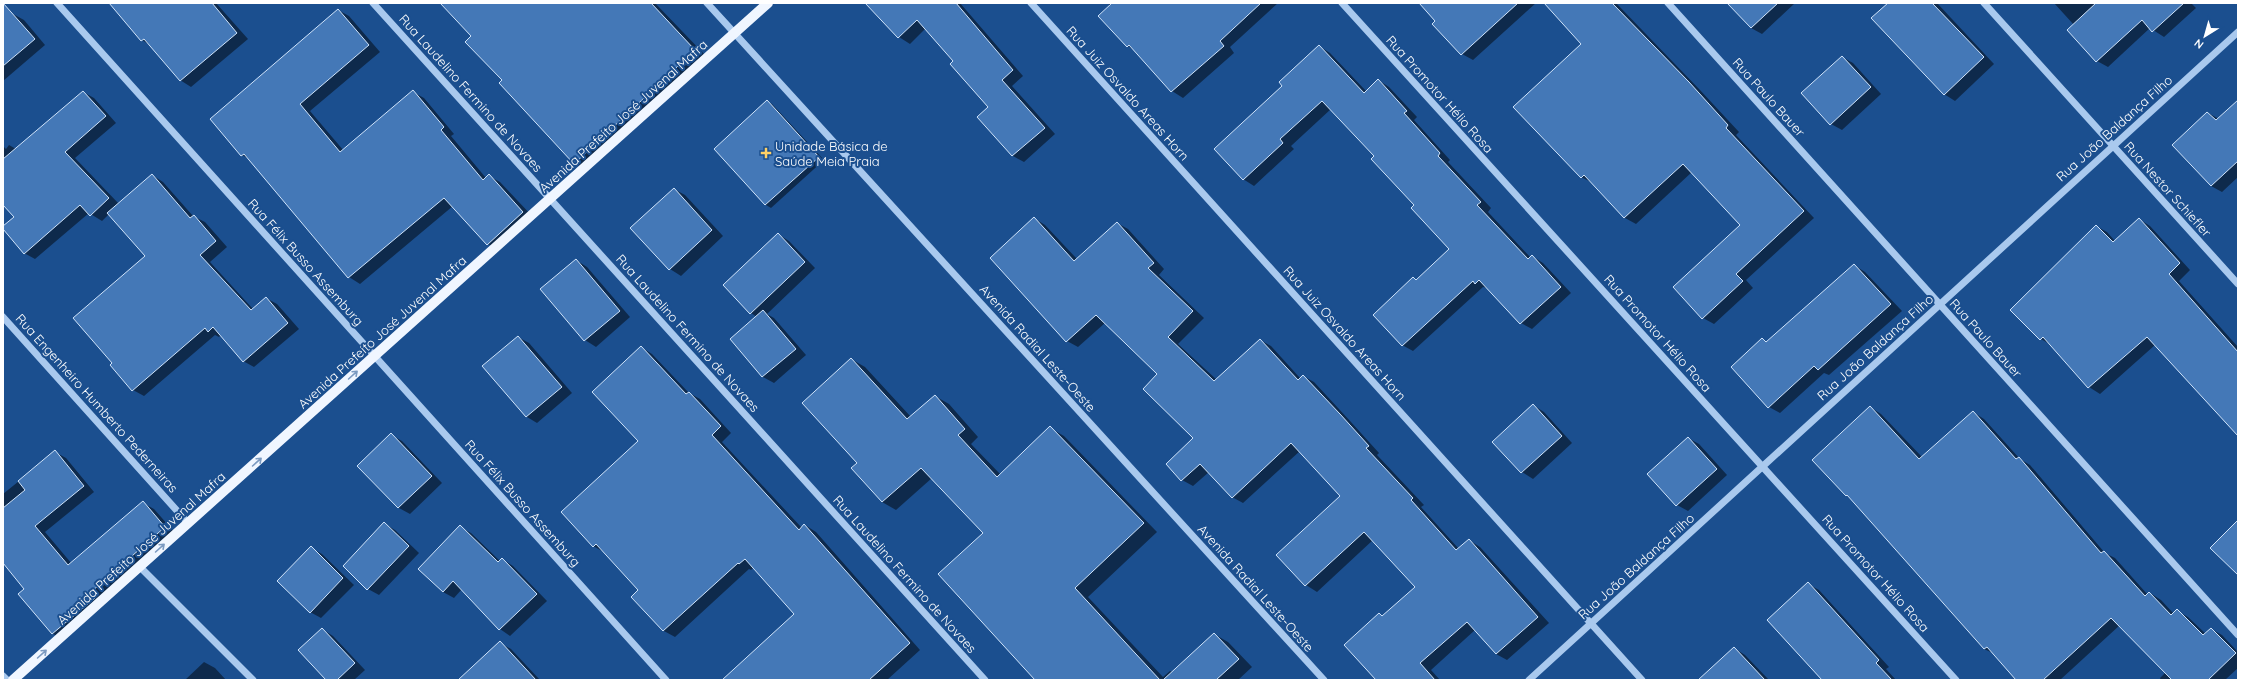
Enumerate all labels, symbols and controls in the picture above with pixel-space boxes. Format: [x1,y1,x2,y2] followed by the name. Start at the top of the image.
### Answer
[396,11,546,175] street label: Rua Laudelino Fermino de Novaes
[2185,16,2225,56] north arrow
[1063,22,1193,164] street label: Rua Juiz Osvaldo Areas Horn
[1383,32,1497,156] street label: Rua Promotor Hélio Rosa
[536,36,710,196] street label: Avenida Prefeito José Juvenal Mafra
[2192,36,2206,52] text: N
[1729,54,1809,140] street label: Rua Paulo Bauer
[2053,71,2176,184] street label: Rua João Baldança Filho
[775,138,888,169] place label: Unidade Básica de Saúde Meia Praia
[2121,138,2215,240] street label: Rua Nestor Schiefler
[760,147,772,159] marker: Unidade Básica de Saúde Meia Praia
[245,195,367,329] street label: Rua Félix Busso Assemburg
[613,251,763,415] street label: Rua Laudelino Fermino de Novaes
[295,252,469,412] street label: Avenida Prefeito José Juvenal Mafra
[1280,262,1410,404] street label: Rua Juiz Osvaldo Areas Horn
[1601,271,1715,395] street label: Rua Promotor Hélio Rosa
[977,281,1099,415] street label: Avenida Radial Leste-Oeste
[1814,290,1937,403] street label: Rua João Baldança Filho
[1946,295,2026,381] street label: Rua Paulo Bauer
[12,310,182,496] street label: Rua Engenheiro Humberto Pederneiras
[348,370,358,380] one-way arrow
[462,436,584,570] street label: Rua Félix Busso Assemburg
[251,457,262,466] one-way arrow
[54,468,228,628] street label: Avenida Prefeito José Juvenal Mafra
[830,492,980,656] street label: Rua Laudelino Fermino de Novaes
[1575,509,1698,622] street label: Rua João Baldança Filho
[1819,511,1933,635] street label: Rua Promotor Hélio Rosa
[1195,521,1317,655] street label: Avenida Radial Leste-Oeste
[154,544,165,553] one-way arrow
[37,649,47,659] one-way arrow

